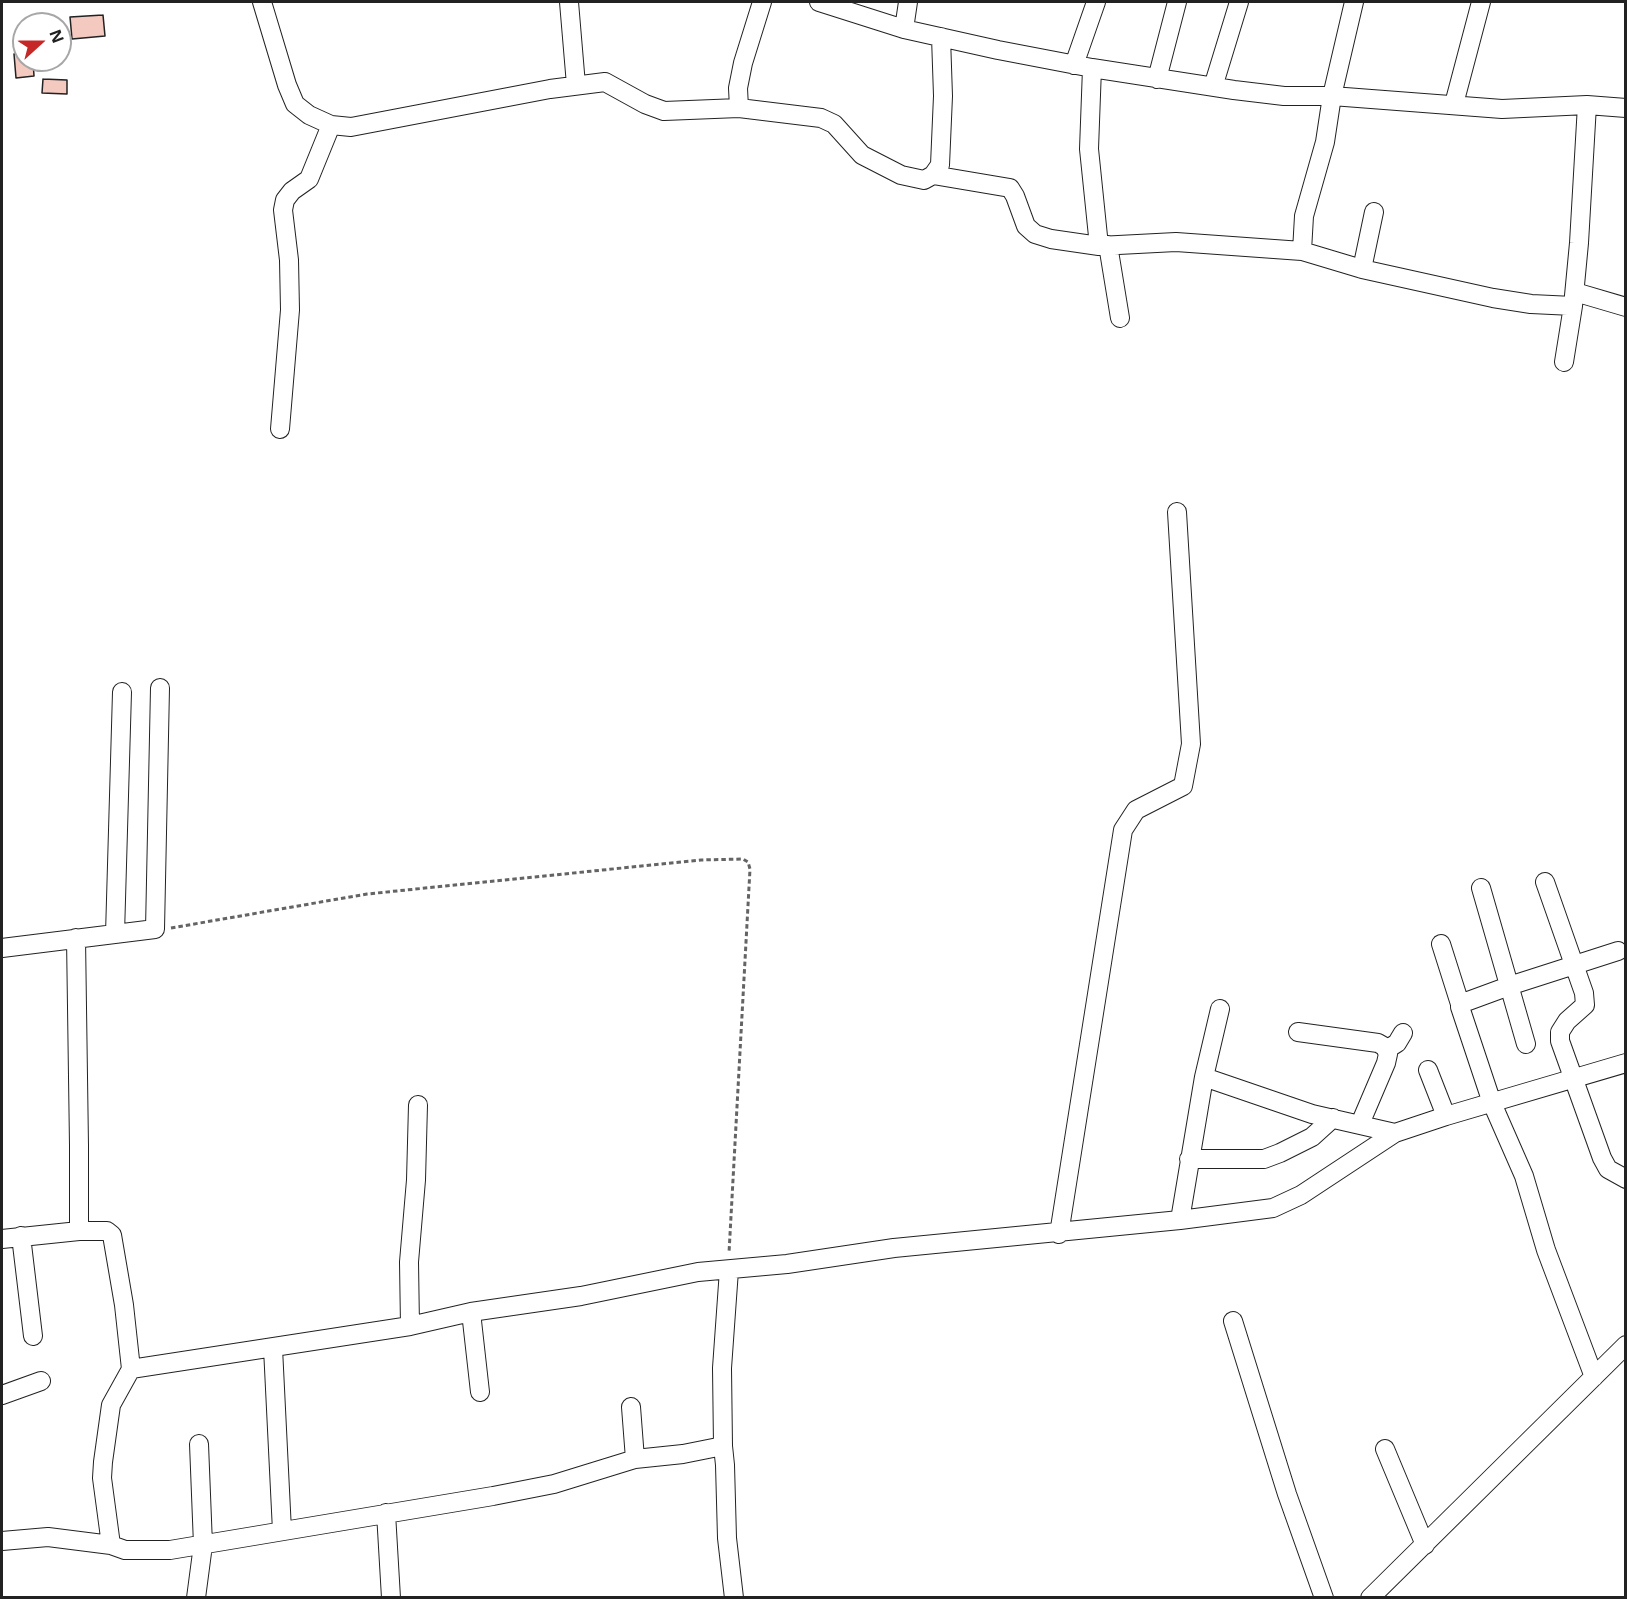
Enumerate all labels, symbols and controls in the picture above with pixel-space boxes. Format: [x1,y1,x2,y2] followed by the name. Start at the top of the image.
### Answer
[12,12,72,72] north arrow
[44,26,70,46] text: N

